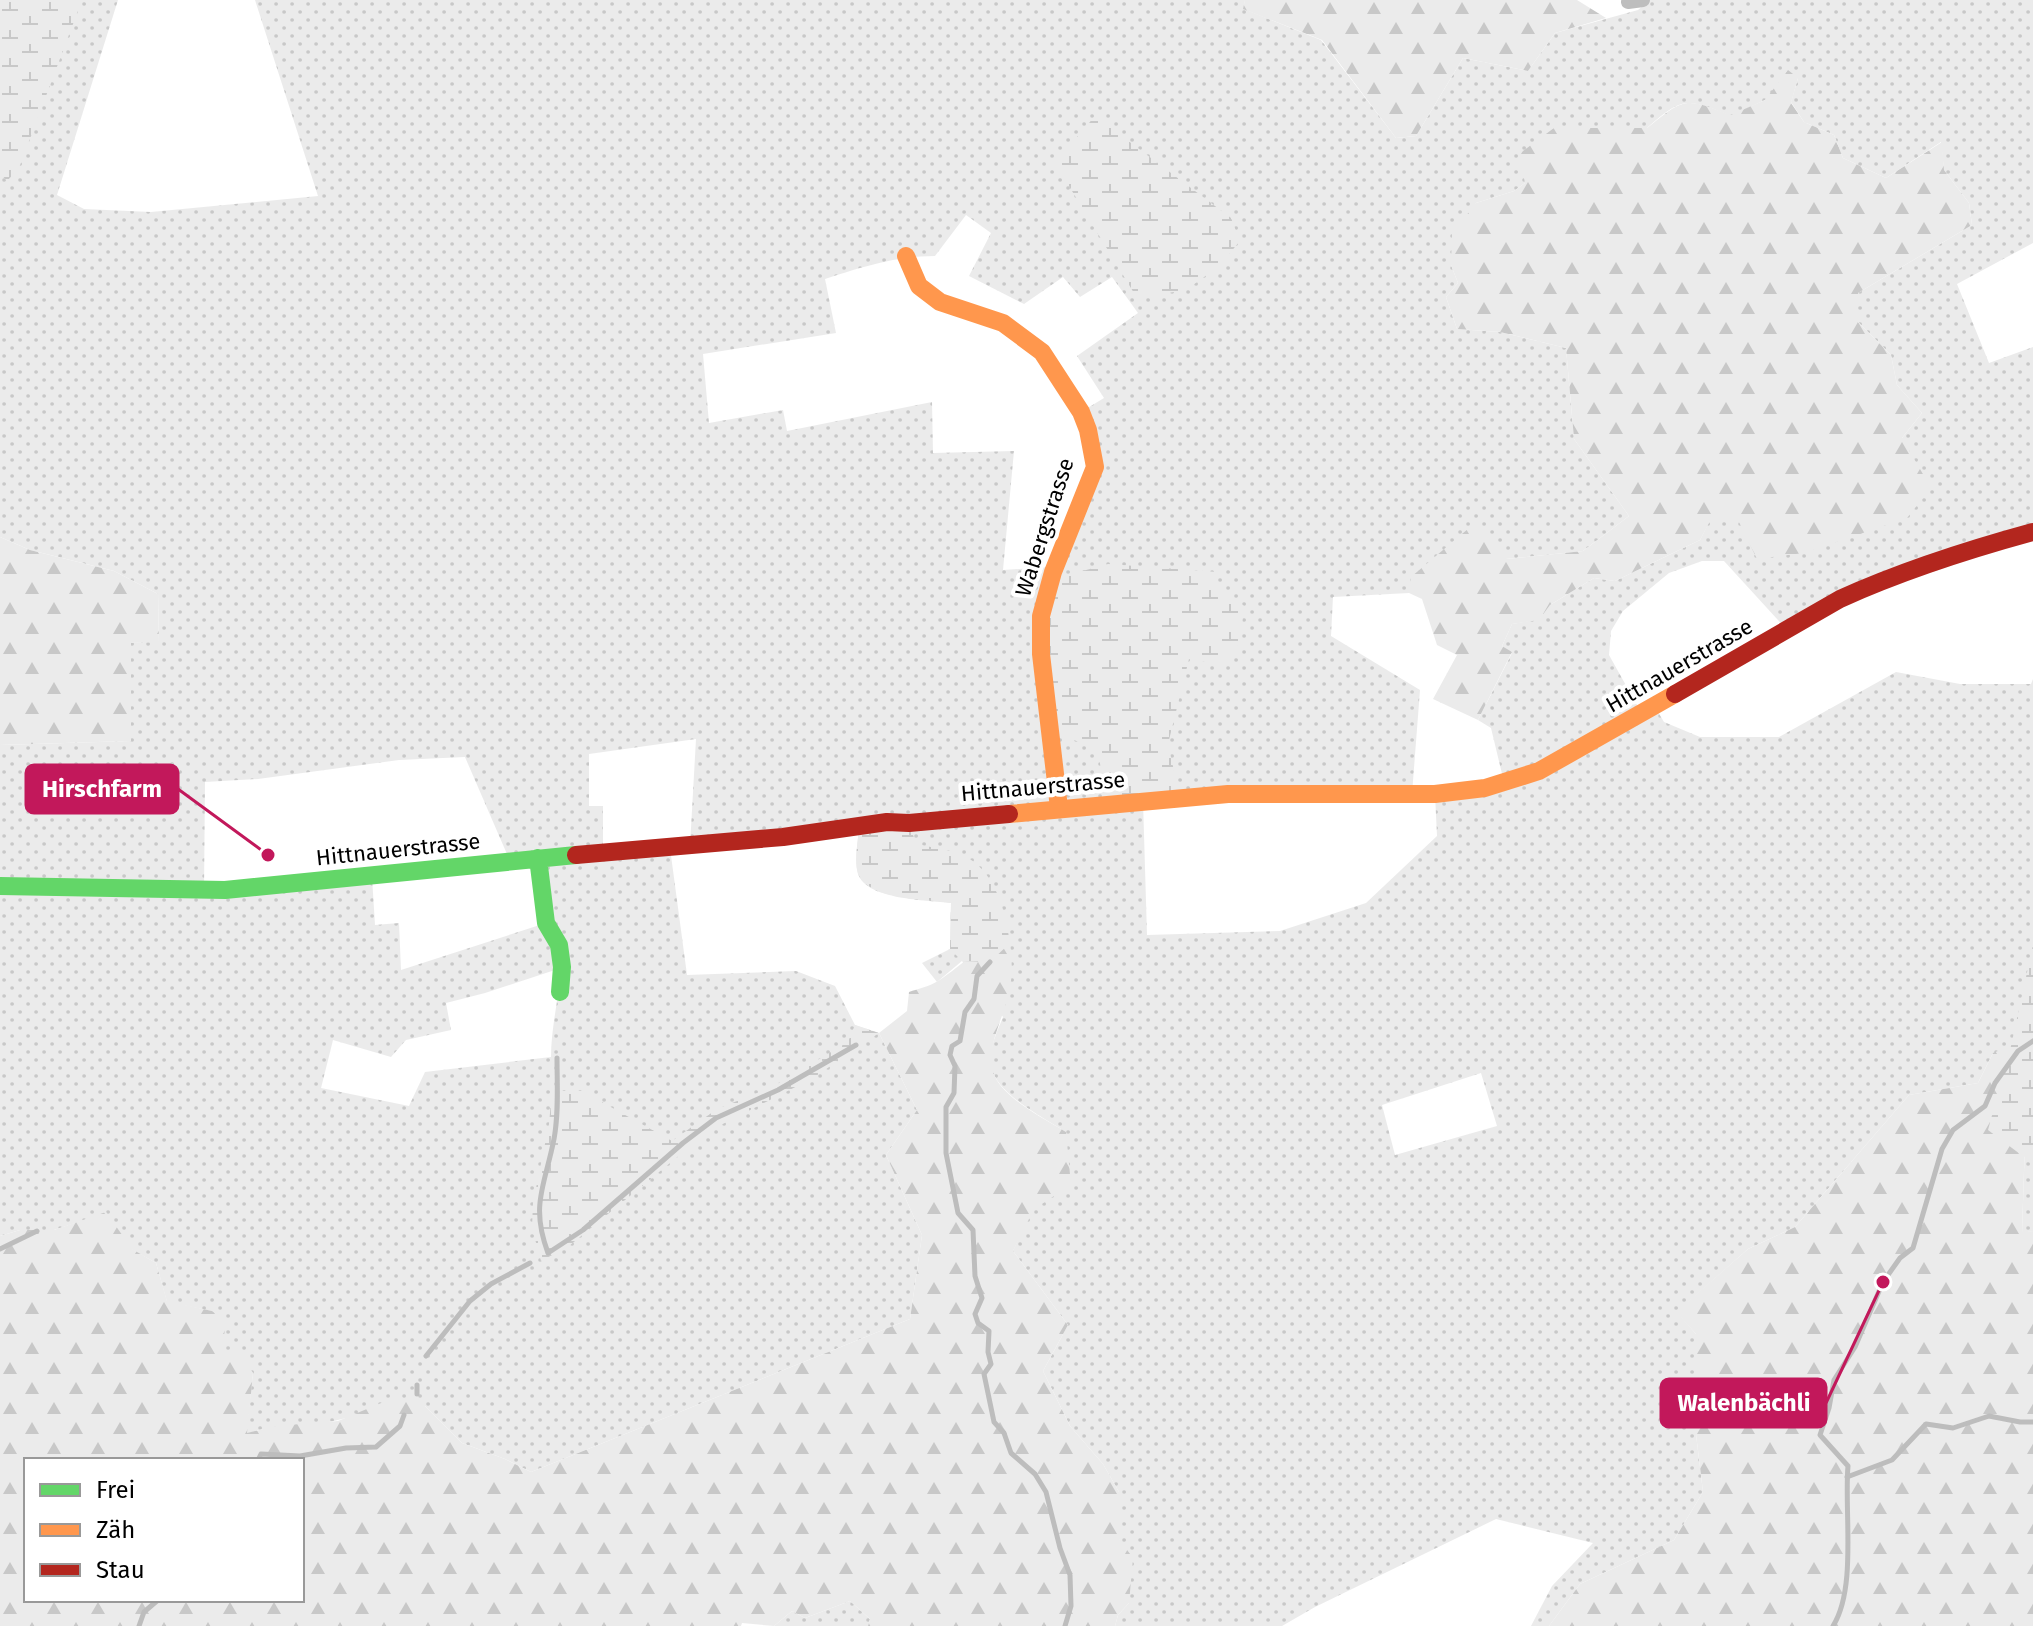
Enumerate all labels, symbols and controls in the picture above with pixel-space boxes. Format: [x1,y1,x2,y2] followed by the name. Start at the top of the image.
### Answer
[1009,455,1080,600] street label: Wabergstrasse
[1601,613,1757,718] street label: Hittnauerstrasse
[26,765,178,813] callout: Hirschfarm
[960,766,1126,807] street label: Hittnauerstrasse
[42,775,162,803] text: Hirschfarm
[315,827,481,872] street label: Hittnauerstrasse
[1661,1379,1826,1427] callout: Walenbächli
[1677,1389,1811,1417] text: Walenbächli
[24,1458,304,1602] legend
[96,1476,135,1504] text: Frei
[96,1516,135,1544] text: Zäh
[96,1556,145,1584] text: Stau

